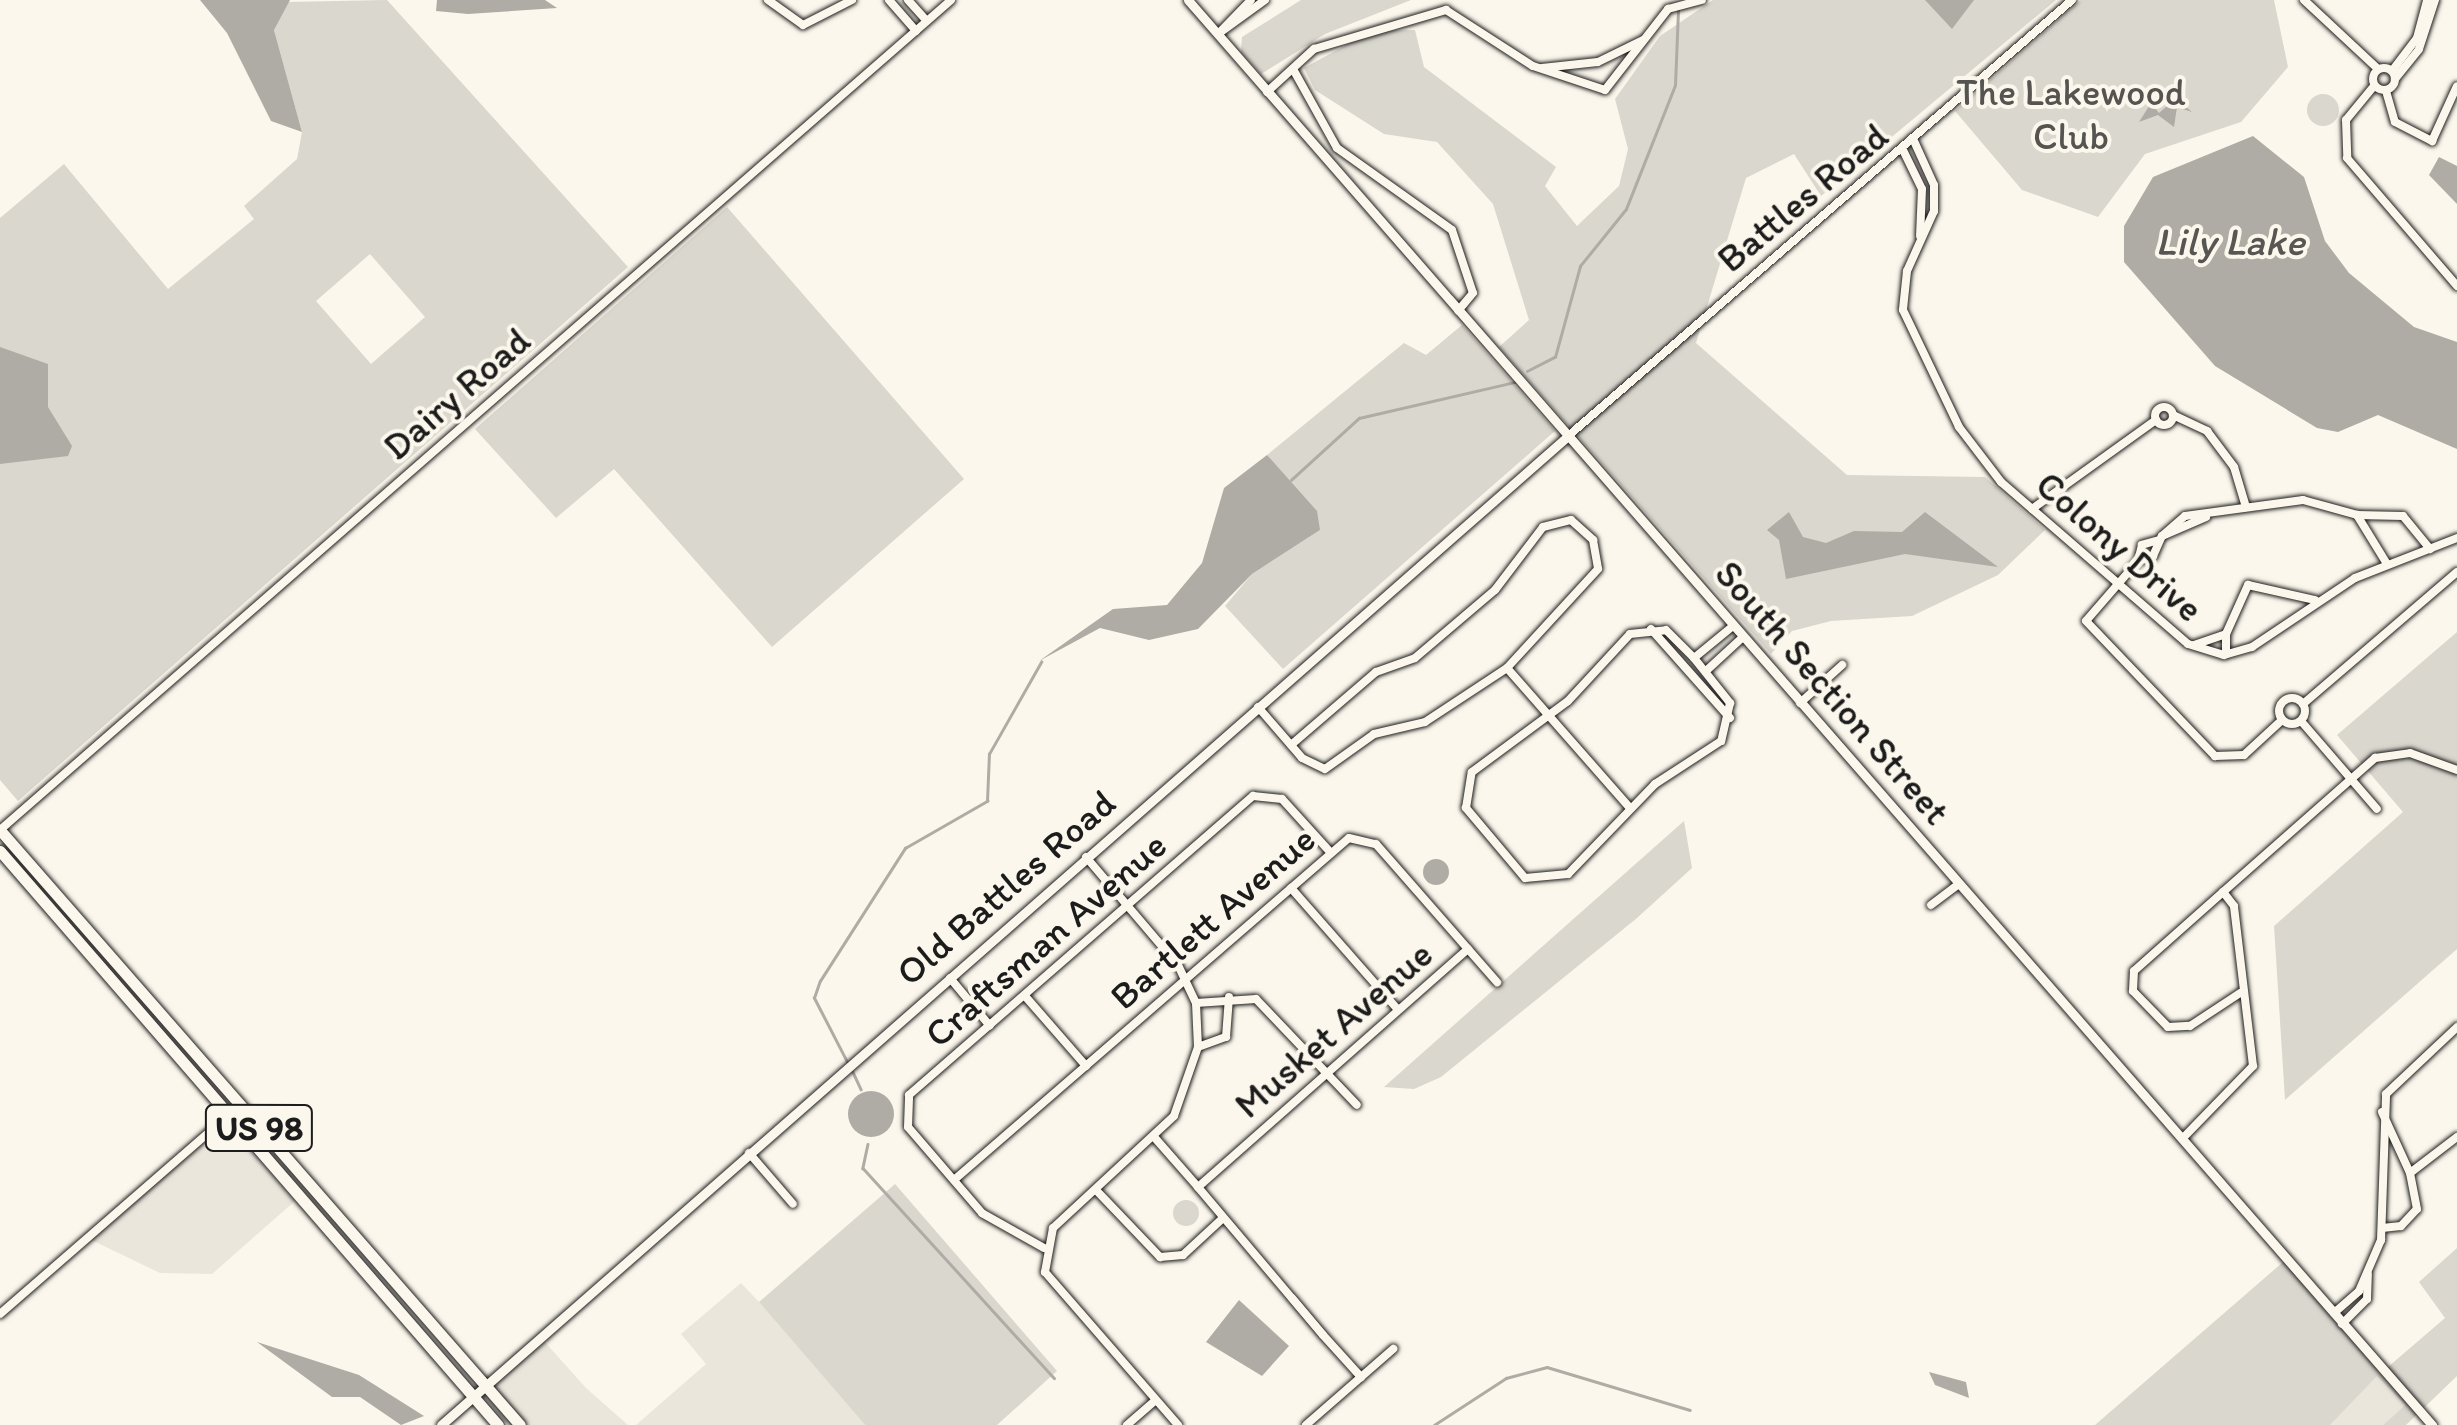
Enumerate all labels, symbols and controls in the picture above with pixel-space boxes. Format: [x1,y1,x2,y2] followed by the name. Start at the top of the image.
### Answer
[1956,70,2186,160] park label: The Lakewood Club
[1709,114,1897,282] street label: Battles Road
[2155,217,2305,265] water label: Lily Lake
[375,318,539,470] street label: Dairy Road
[2026,462,2212,632] street label: Colony Drive
[1705,552,1959,834] street label: South Section Street
[887,781,1125,995] street label: Old Battles Road
[1101,817,1325,1019] street label: Bartlett Avenue
[917,823,1175,1057] street label: Craftsman Avenue
[1226,932,1442,1128] street label: Musket Avenue
[204,1098,314,1158] road number: US 98

